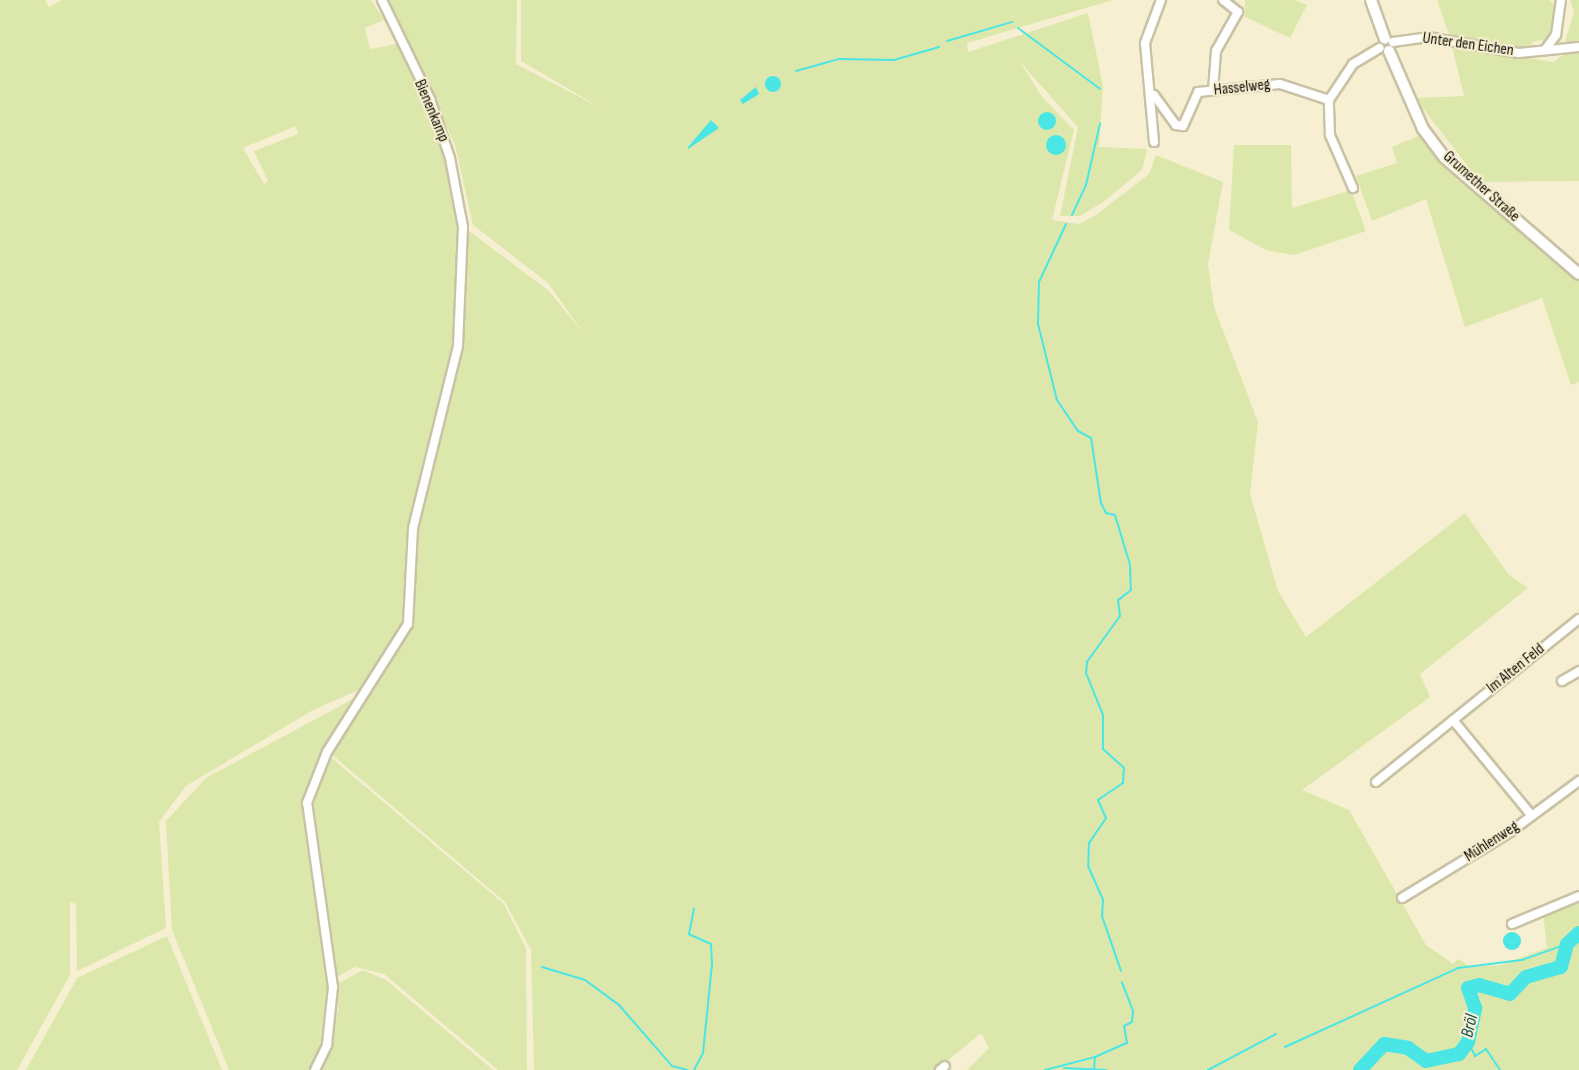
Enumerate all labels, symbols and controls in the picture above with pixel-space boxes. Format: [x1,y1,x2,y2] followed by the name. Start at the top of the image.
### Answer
[1421,29,1515,61] street label: Unter den Eichen
[1213,75,1271,101] street label: Hasselweg
[409,77,453,145] street label: Bienenkamp
[1439,148,1523,226] street label: Grumether Straße
[1483,640,1549,698] street label: Im Alten Feld
[1461,817,1523,867] street label: Mühlenweg
[1457,1012,1483,1040] water label: Bröl

